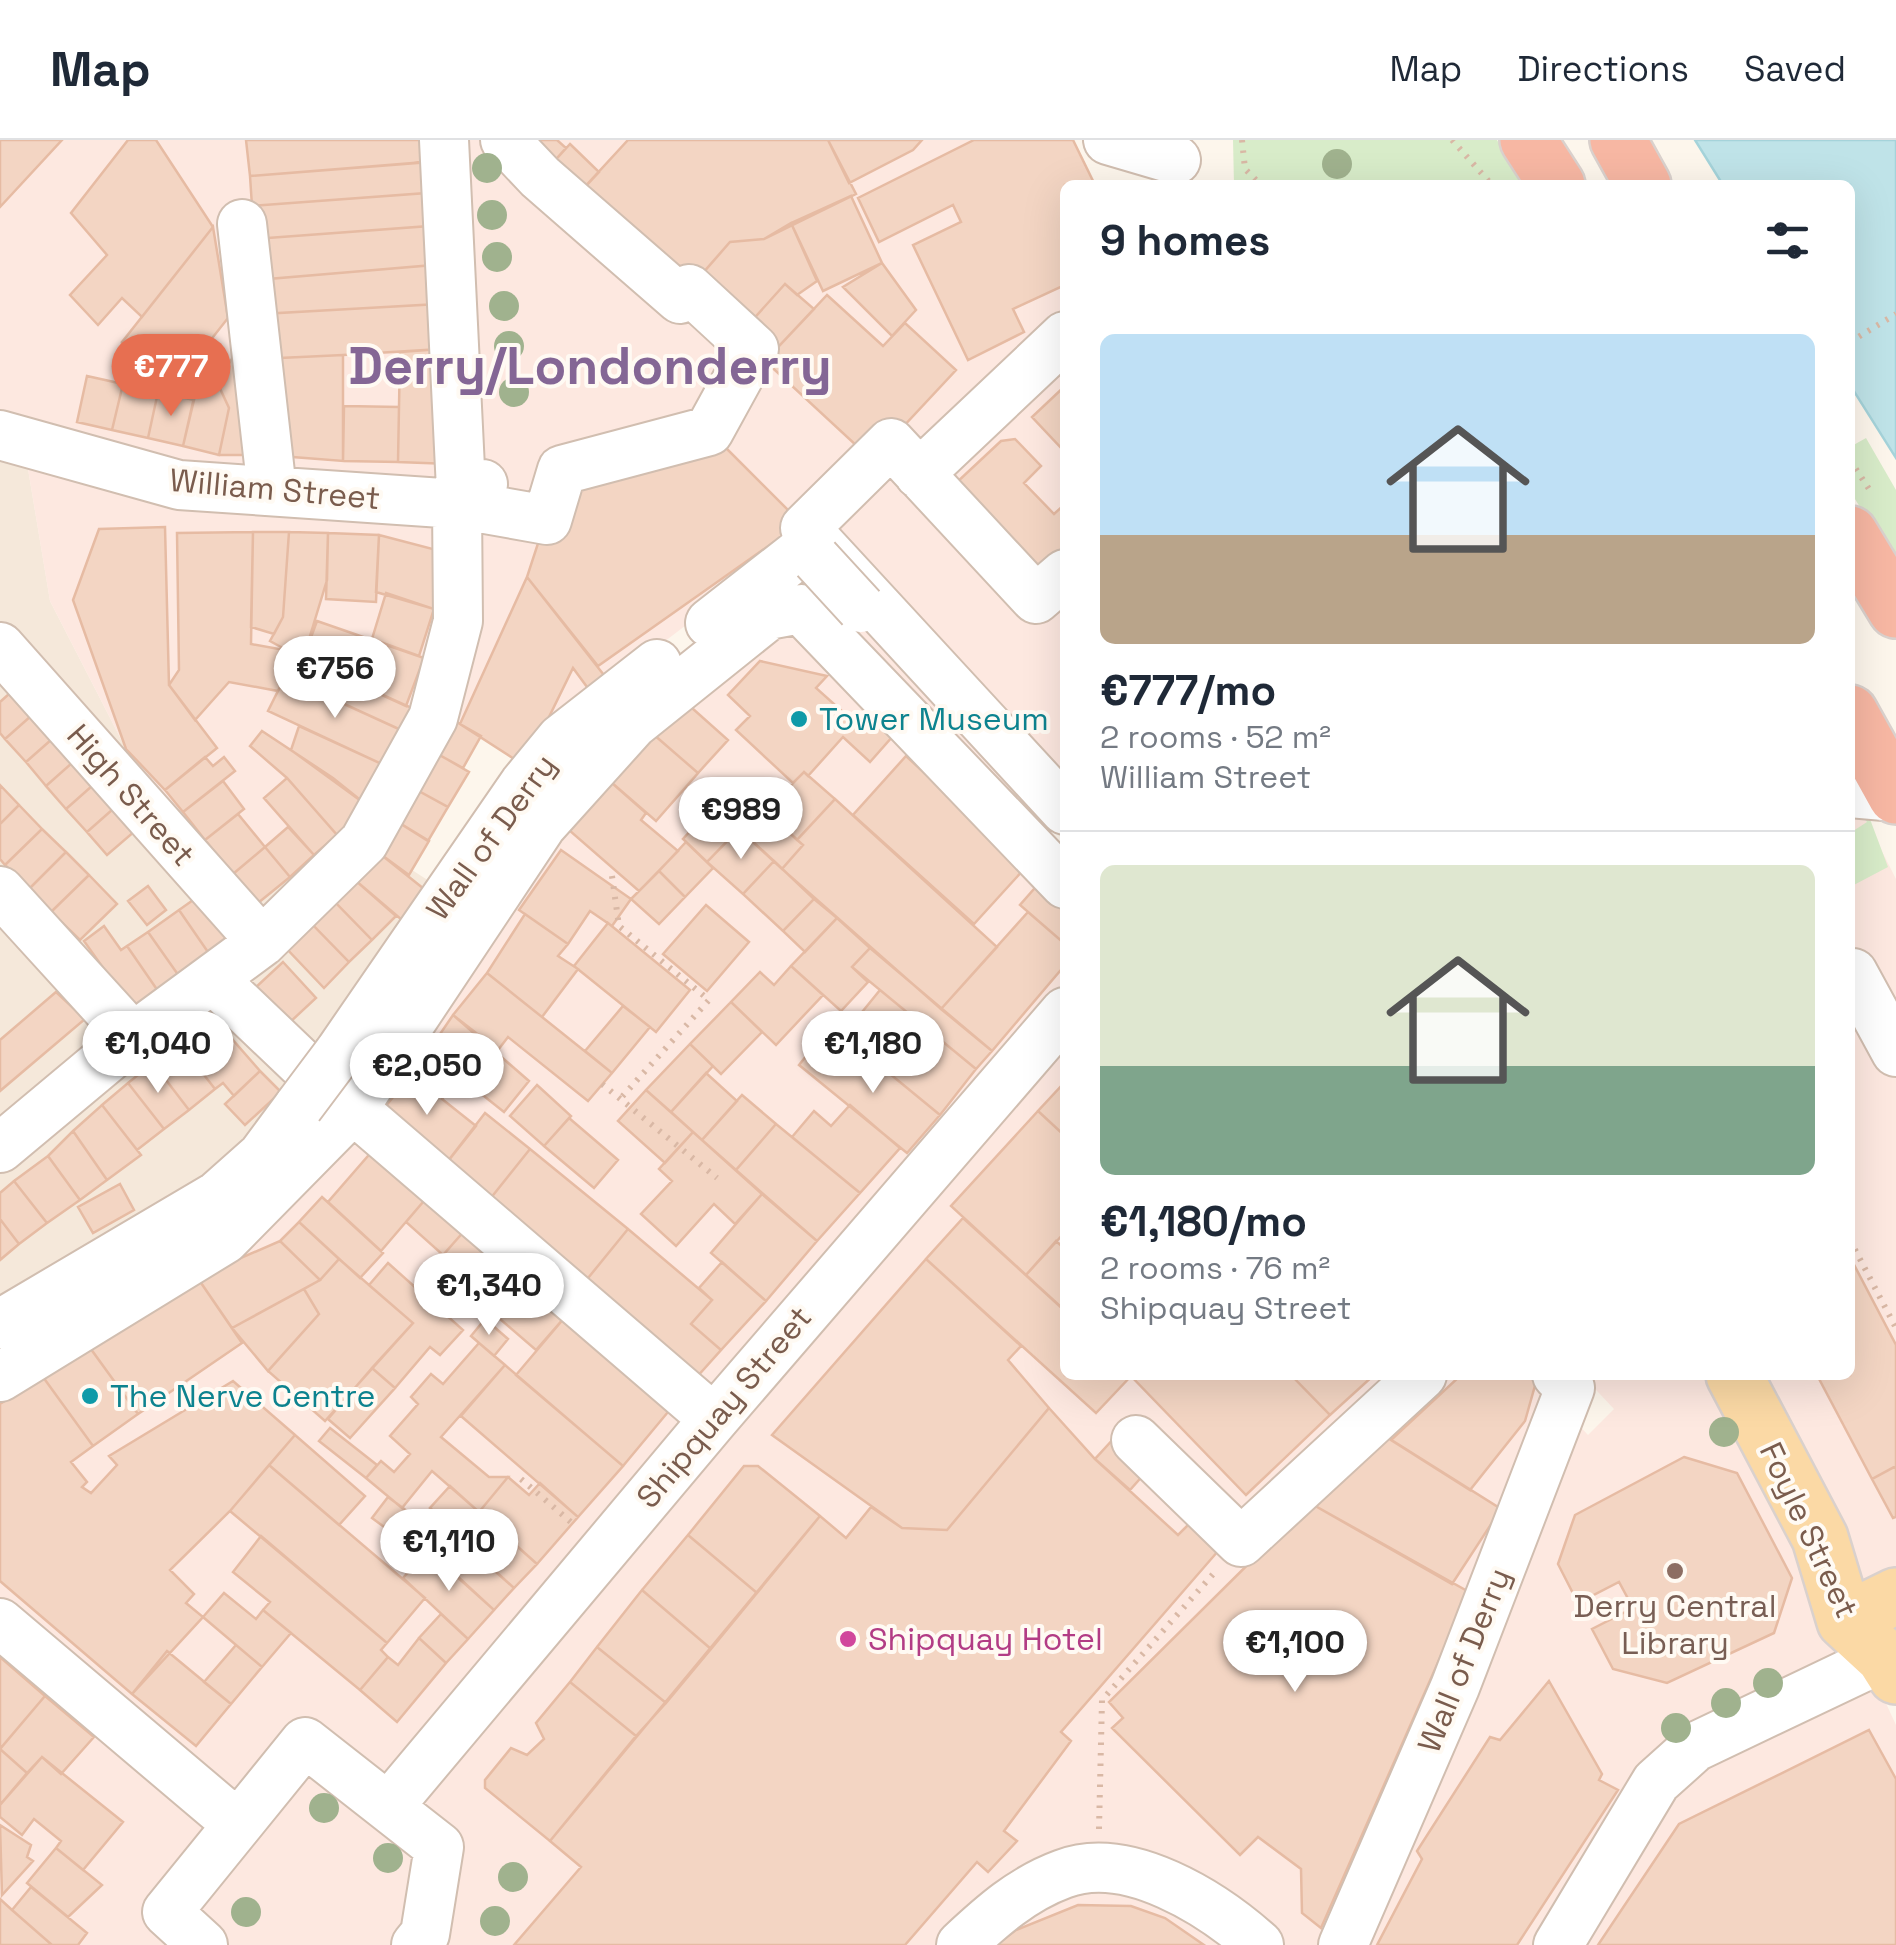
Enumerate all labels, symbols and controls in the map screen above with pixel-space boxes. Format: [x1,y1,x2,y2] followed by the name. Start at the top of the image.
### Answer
[50,39,151,100] text: Map
[1389,47,1462,91] text: Map
[1517,47,1689,91] text: Directions
[1744,47,1846,91] text: Saved
[1760,213,1815,268] icon: filters
[1100,214,1270,267] text: 9 homes
[348,333,832,399] district label: Derry/Londonderry
[112,334,230,419] pin: €777
[134,346,208,386] text: €777
[1368,399,1548,579] icon: home
[168,460,382,518] street label: William Street
[276,636,394,721] pin: €756
[296,648,374,688] text: €756
[1100,664,1276,717] text: €777/mo
[819,699,1049,739] place label: Tower Museum
[788,708,810,730] marker: Tower Museum
[58,716,204,874] street label: High Street
[1100,717,1331,757] text: 2 rooms · 52 m²
[417,746,565,928] street label: Wall of Derry
[1100,757,1311,797] text: William Street
[682,777,800,862] pin: €989
[701,789,781,829] text: €989
[1368,930,1548,1110] icon: home
[77,1011,239,1096] pin: €1,040
[792,1011,954,1096] pin: €1,180
[104,1023,212,1063] text: €1,040
[824,1023,922,1063] text: €1,180
[346,1033,508,1118] pin: €2,050
[372,1045,482,1085] text: €2,050
[1100,1195,1307,1248] text: €1,180/mo
[1100,1248,1330,1288] text: 2 rooms · 76 m²
[408,1253,570,1338] pin: €1,340
[436,1265,542,1305] text: €1,340
[1100,1288,1351,1328] text: Shipquay Street
[628,1298,820,1516] street label: Shipquay Street
[110,1376,375,1416] place label: The Nerve Centre
[79,1385,101,1407] marker: The Nerve Centre
[1751,1436,1867,1624] street label: Foyle Street
[368,1509,530,1594] pin: €1,110
[402,1521,496,1561] text: €1,110
[1664,1560,1686,1582] marker: Derry Central Library
[1409,1562,1519,1758] street label: Wall of Derry
[1573,1586,1777,1663] place label: Derry Central Library
[1214,1610,1376,1695] pin: €1,100
[868,1619,1103,1659] place label: Shipquay Hotel
[1245,1622,1345,1662] text: €1,100
[837,1628,859,1650] marker: Shipquay Hotel

